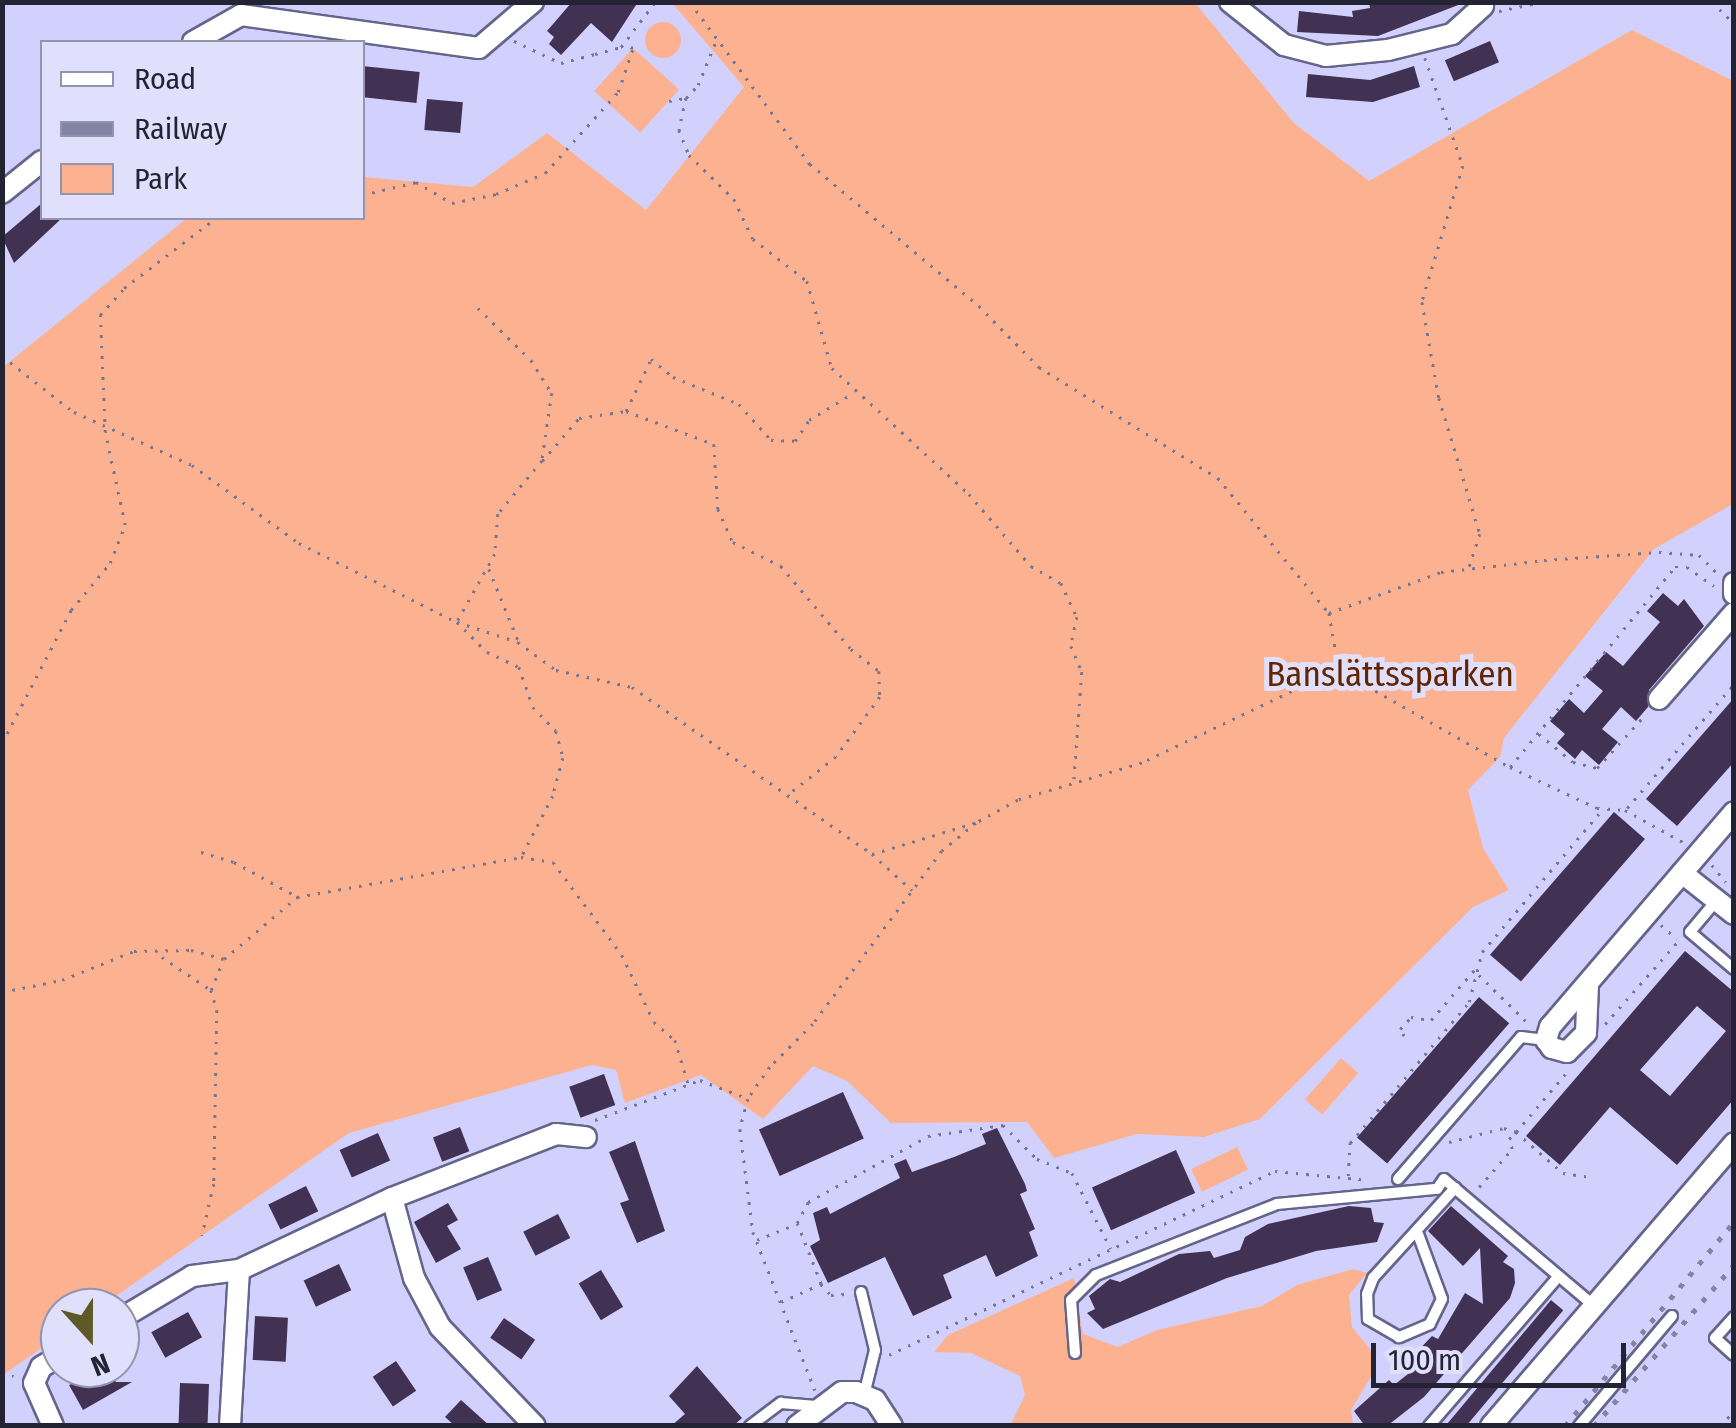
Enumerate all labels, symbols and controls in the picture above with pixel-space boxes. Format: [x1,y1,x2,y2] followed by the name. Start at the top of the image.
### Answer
[40,40,365,220] legend
[134,61,196,97] text: Road
[134,111,227,147] text: Railway
[134,161,187,197] text: Park
[1266,653,1514,695] park label: Banslättssparken
[40,1288,140,1388] north arrow
[1376,1323,1631,1385] scale bar
[1388,1342,1461,1378] text: 100 m
[86,1346,114,1383] text: N

